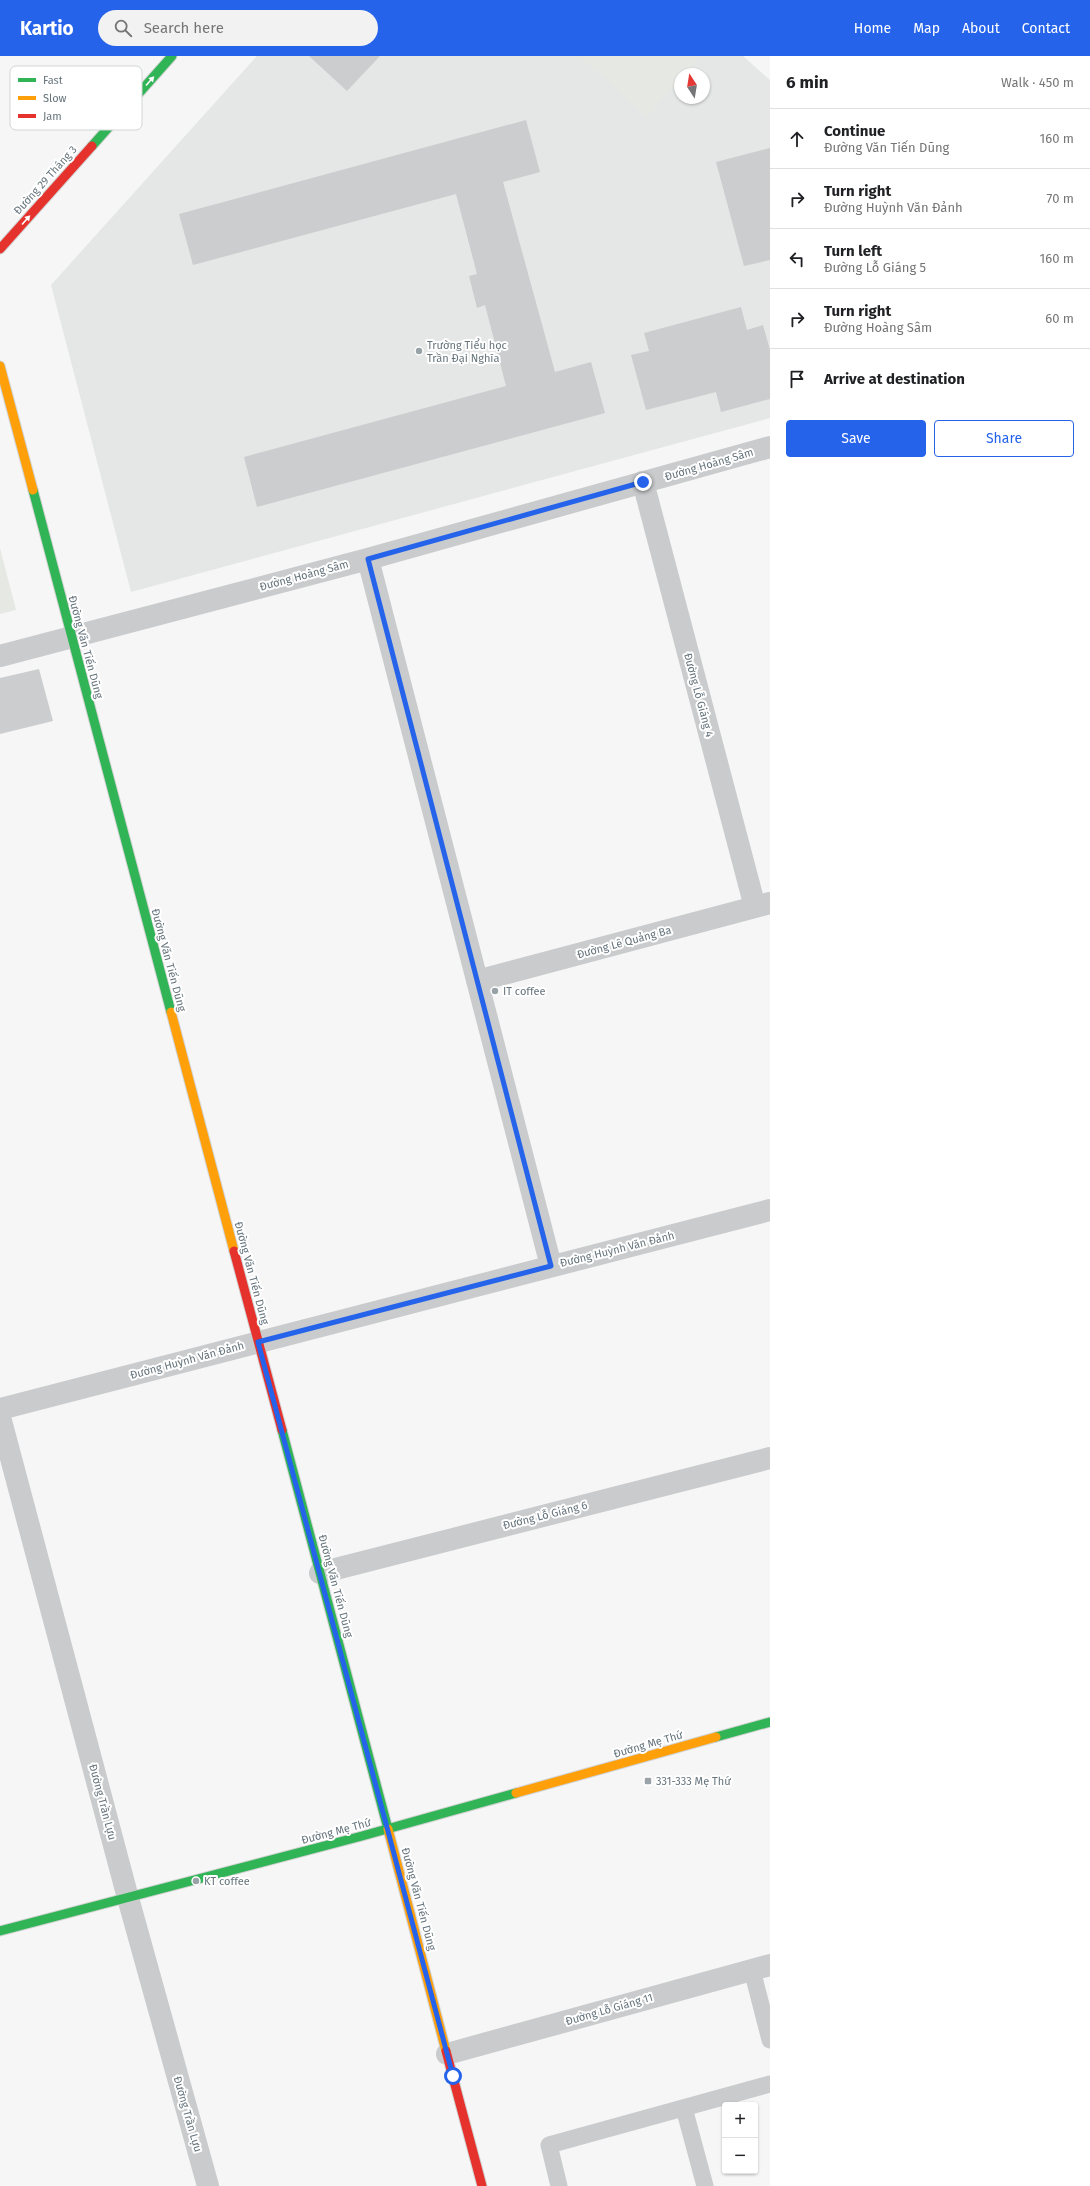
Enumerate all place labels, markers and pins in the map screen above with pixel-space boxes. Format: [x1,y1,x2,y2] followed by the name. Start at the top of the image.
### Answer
[427,338,507,365] place label: Trường Tiểu học Trần Đại Nghĩa
[414,346,424,356] marker: Trường Tiểu học Trần Đại Nghĩa
[503,985,546,998] place label: IT coffee
[490,986,500,996] marker: IT coffee
[656,1775,731,1788] place label: 331-333 Mẹ Thứ
[643,1776,653,1786] marker: 331-333 Mẹ Thứ
[204,1875,250,1888] place label: KT coffee
[191,1876,201,1886] marker: KT coffee

